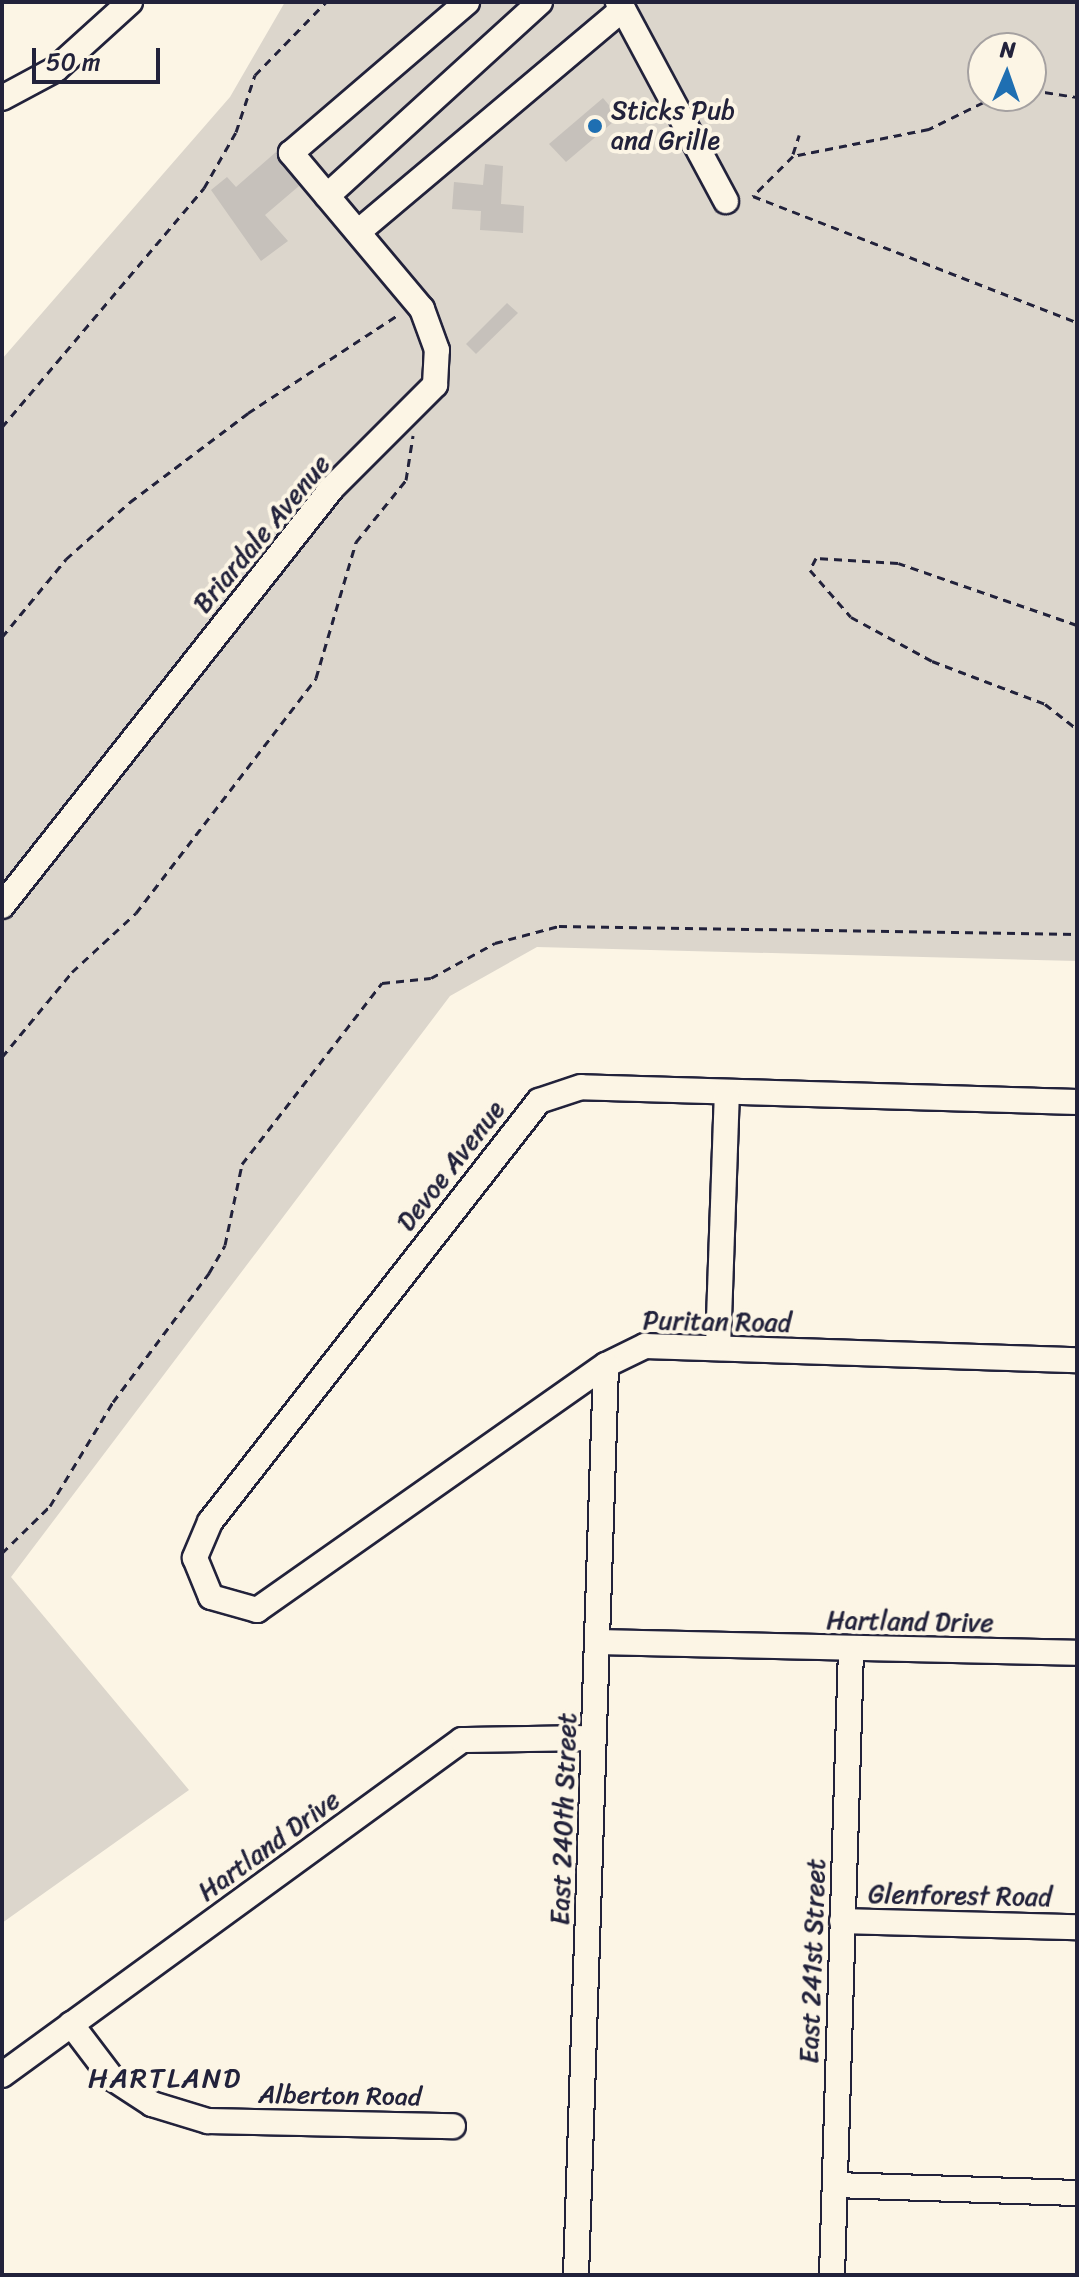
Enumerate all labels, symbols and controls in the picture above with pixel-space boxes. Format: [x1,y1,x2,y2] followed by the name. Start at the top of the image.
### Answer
[999,30,1016,69] text: N
[36,32,164,82] scale bar
[967,32,1047,112] north arrow
[46,41,101,83] text: 50 m
[611,95,735,156] place label: Sticks Pub and Grille
[586,117,604,135] marker: Sticks Pub and Grille
[187,449,337,619] street label: Briardale Avenue
[391,1095,511,1237] street label: Devoe Avenue
[642,1305,792,1339] street label: Puritan Road
[826,1605,994,1639] street label: Hartland Drive
[545,1712,583,1926] street label: East 240th Street
[192,1784,346,1908] street label: Hartland Drive
[794,1858,832,2064] street label: East 241st Street
[868,1879,1052,1913] street label: Glenforest Road
[89,2061,241,2095] district label: HARTLAND
[258,2079,422,2113] street label: Alberton Road

